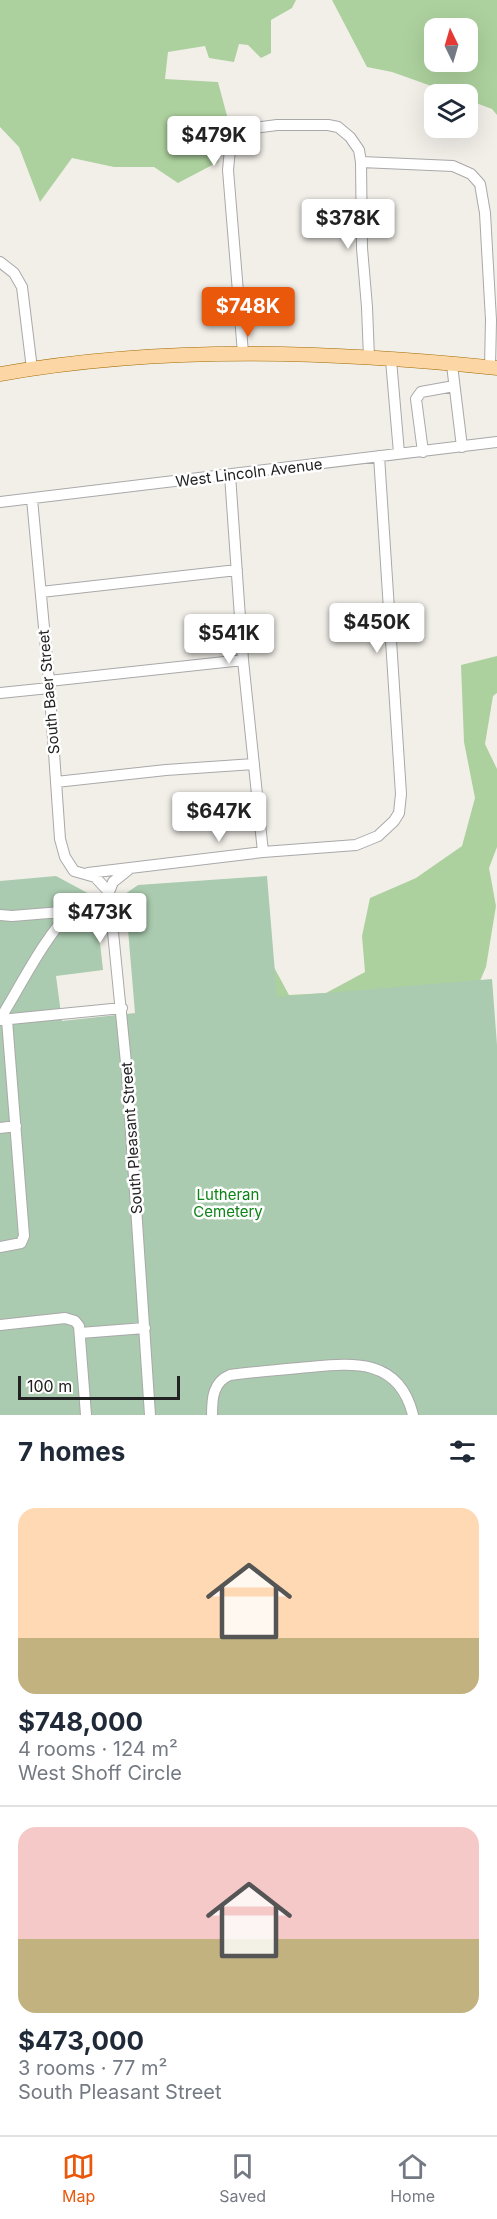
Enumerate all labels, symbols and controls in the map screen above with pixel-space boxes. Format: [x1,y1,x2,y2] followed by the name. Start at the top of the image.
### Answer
[424,18,478,72] north arrow
[424,18,478,138] map controls
[424,84,478,138] button: layers
[172,116,256,167] pin: $479K
[181,123,247,147] text: $479K
[306,199,390,250] pin: $378K
[316,206,380,230] text: $378K
[206,287,290,338] pin: $748K
[216,294,280,318] text: $748K
[174,454,323,491] street label: West Lincoln Avenue
[335,603,419,654] pin: $450K
[343,610,411,634] text: $450K
[187,614,271,665] pin: $541K
[198,621,260,645] text: $541K
[34,629,63,755] street label: South Baer Street
[177,792,261,843] pin: $647K
[186,799,252,823] text: $647K
[58,893,142,944] pin: $473K
[67,900,133,924] text: $473K
[117,1061,146,1215] street label: South Pleasant Street
[193,1185,263,1221] park label: Lutheran Cemetery
[18,1373,180,1400] scale bar
[27,1376,72,1396] text: 100 m
[446,1435,479,1468] icon: filters
[18,1436,125,1467] text: 7 homes
[195,1547,303,1655] icon: home
[18,1706,143,1737] text: $748,000
[18,1737,178,1761] text: 4 rooms · 124 m²
[18,1761,182,1785] text: West Shoff Circle
[195,1866,303,1974] icon: home
[18,2025,144,2056] text: $473,000
[18,2056,167,2080] text: 3 rooms · 77 m²
[18,2080,222,2104] text: South Pleasant Street
[62,2150,95,2206] tab: Map
[219,2150,266,2206] tab: Saved
[390,2150,435,2206] tab: Home

